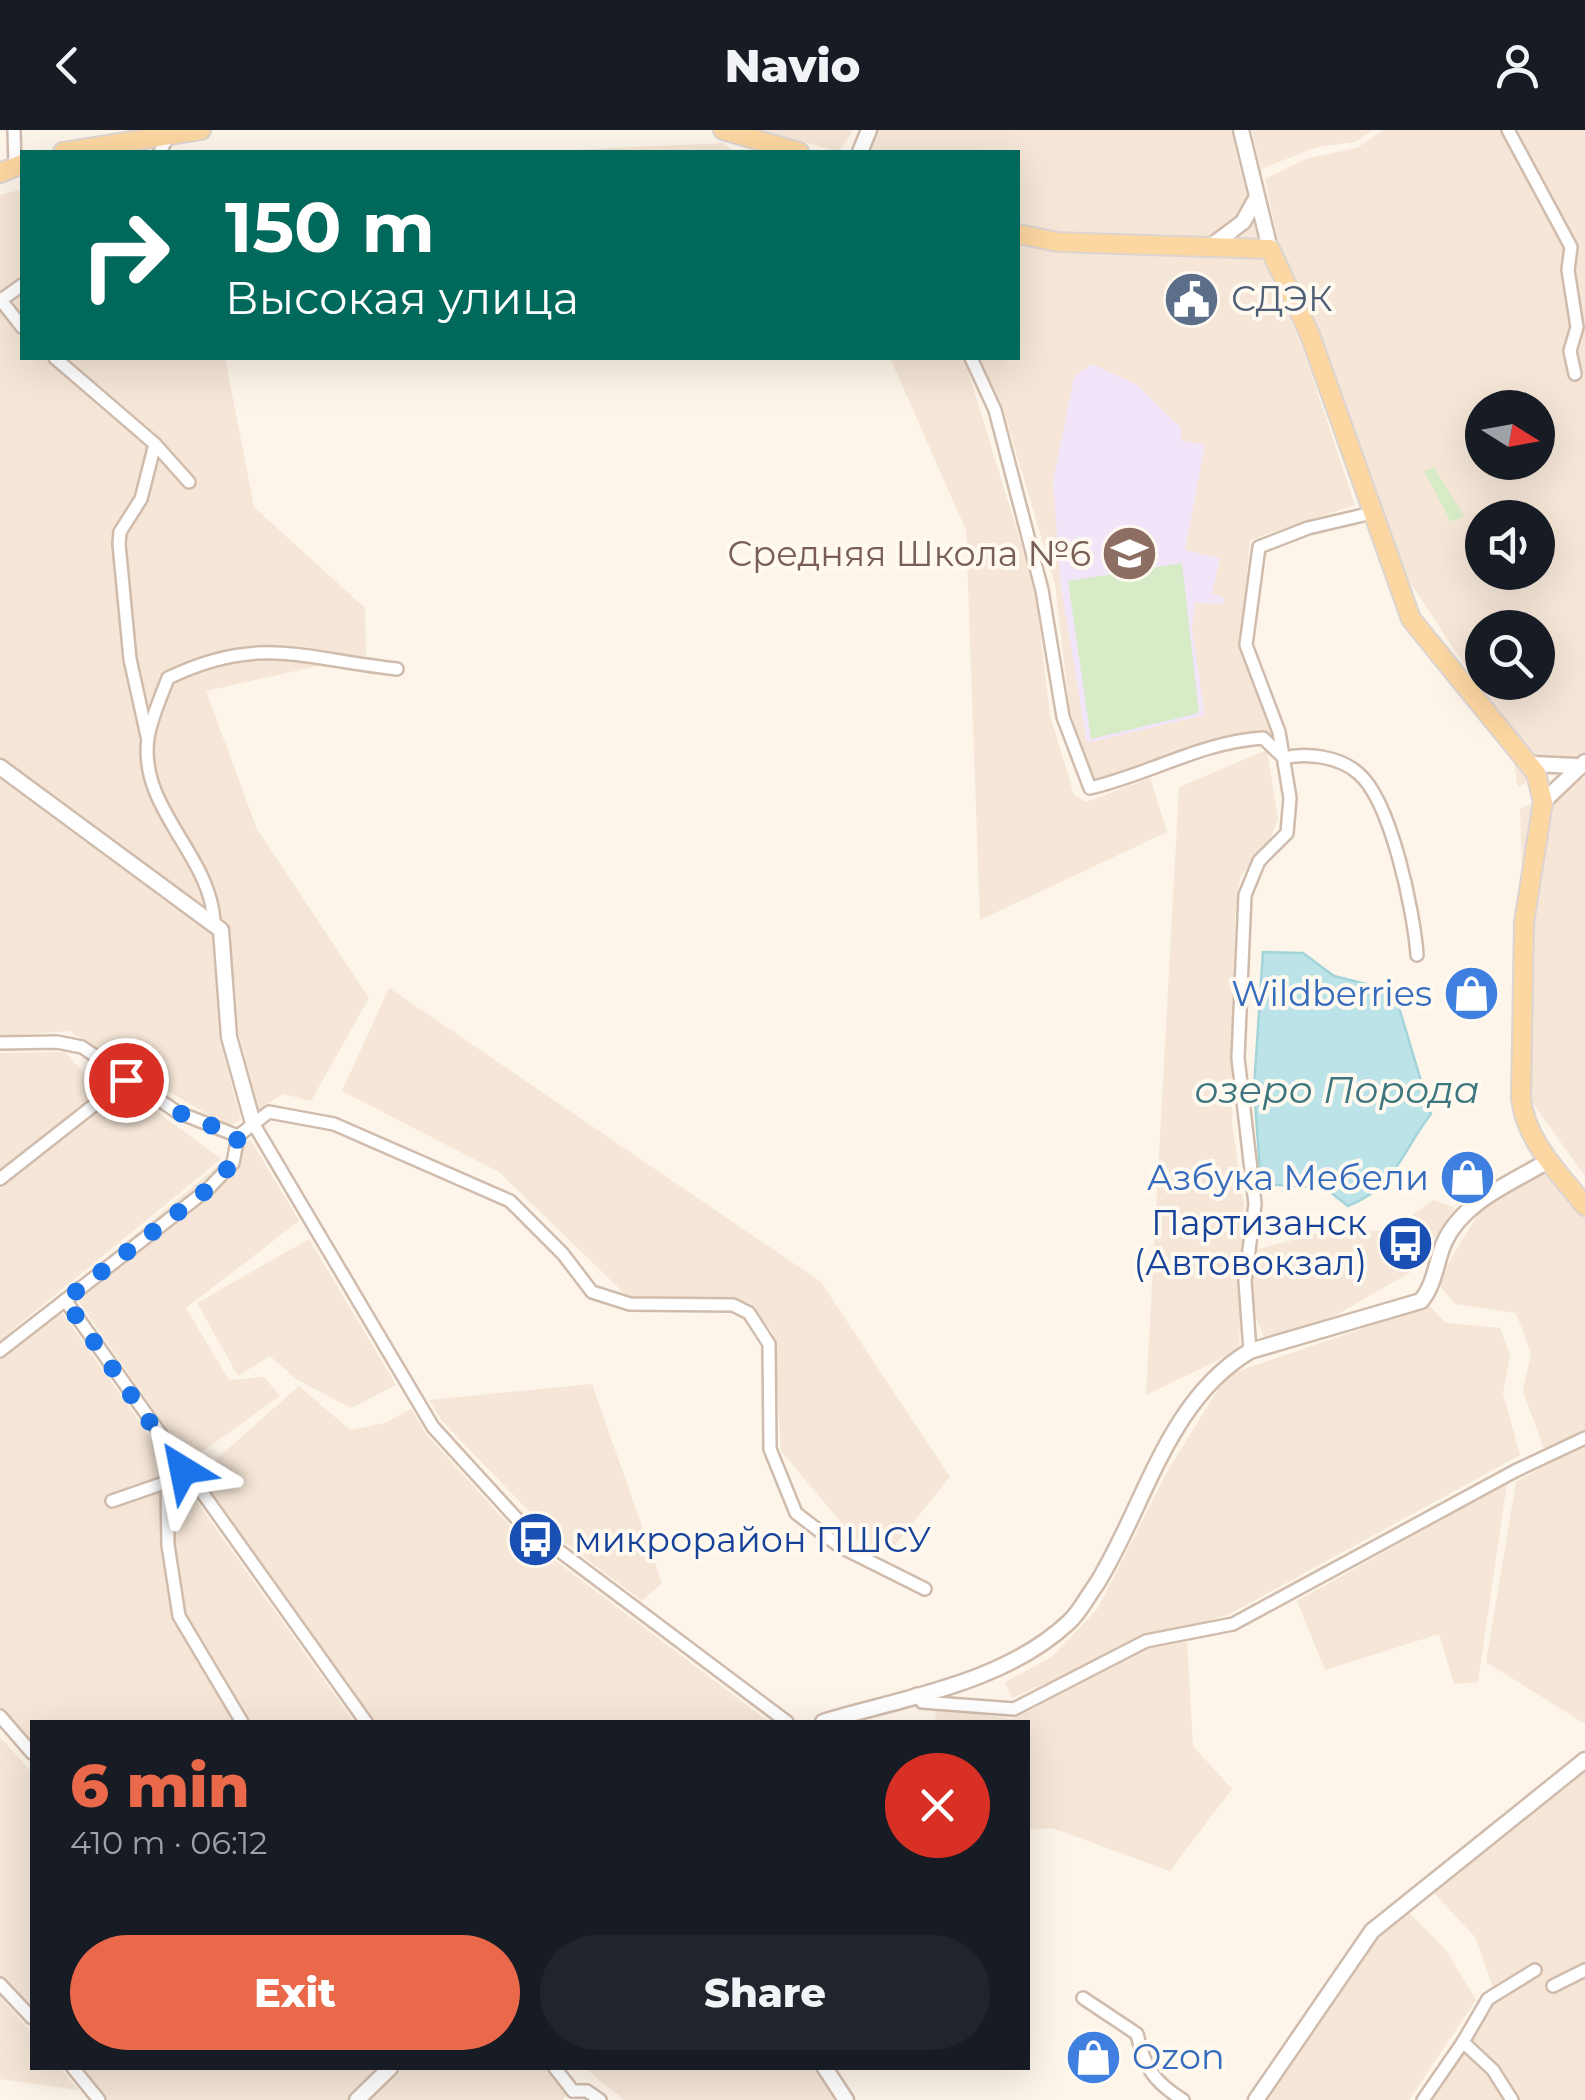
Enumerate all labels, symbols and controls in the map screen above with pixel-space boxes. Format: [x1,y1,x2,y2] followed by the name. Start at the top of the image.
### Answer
[40,38,95,93] icon: back
[724,38,861,93] text: Navio
[1490,38,1545,93] icon: person
[225,184,435,270] text: 150 m
[60,190,190,320] icon: right
[1162,269,1222,329] public building icon: СДЭК
[225,270,579,325] text: Высокая улица
[1231,277,1332,320] place label: СДЭК
[1465,390,1555,480] north arrow
[1465,390,1555,700] map controls
[1465,500,1555,590] button: sound
[1100,524,1160,584] school or university icon: Средняя Школа №6
[727,532,1091,575] place label: Средняя Школа №6
[1465,610,1555,700] button: search
[1441,964,1501,1024] shop icon: Wildberries
[1231,972,1432,1015] place label: Wildberries
[84,1038,169,1123] pin
[99,1053,154,1108] icon: arrive
[1194,1066,1480,1113] water label: озеро Порода
[1438,1148,1498,1208] shop icon: Азбука Мебели
[1147,1156,1429,1199] place label: Азбука Мебели
[1134,1201,1367,1284] place label: Партизанск (Автовокзал)
[1376,1213,1436,1273] bus stop icon: Партизанск (Автовокзал)
[131,1418,235,1522] position arrow
[505,1510,565,1570] bus stop icon: микрорайон ПШСУ
[574,1518,931,1561] place label: микрорайон ПШСУ
[70,1749,250,1822] text: 6 min
[885,1753,990,1858] button: close
[70,1823,267,1862] text: 410 m · 06:12
[70,1935,520,2050] button: Exit
[540,1935,990,2050] button: Share
[1063,2027,1123,2087] shop icon: Ozon
[1132,2035,1225,2078] place label: Ozon

